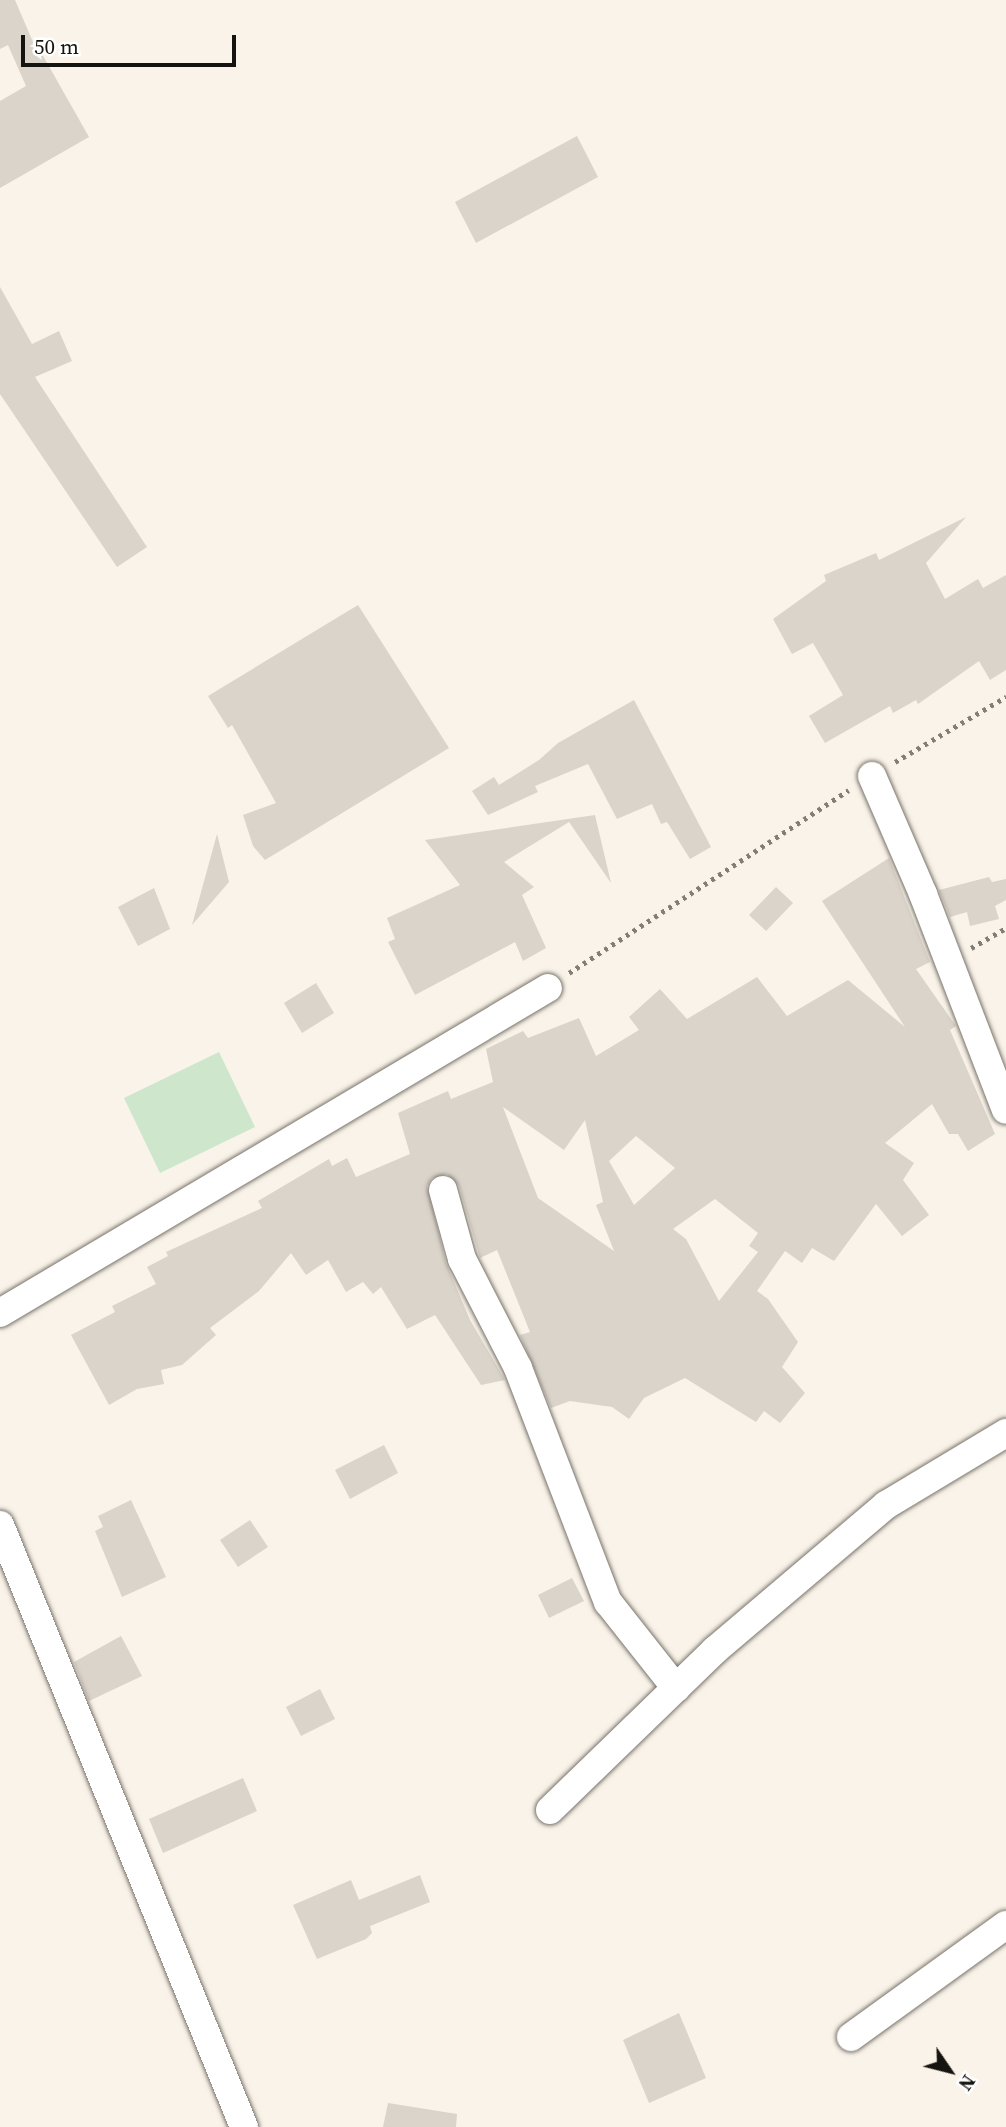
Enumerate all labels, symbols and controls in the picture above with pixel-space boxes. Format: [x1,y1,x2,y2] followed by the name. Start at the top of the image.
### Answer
[24,21,240,65] scale bar
[34,32,79,61] text: 50 m
[915,2036,985,2106] north arrow
[953,2070,982,2096] text: N

